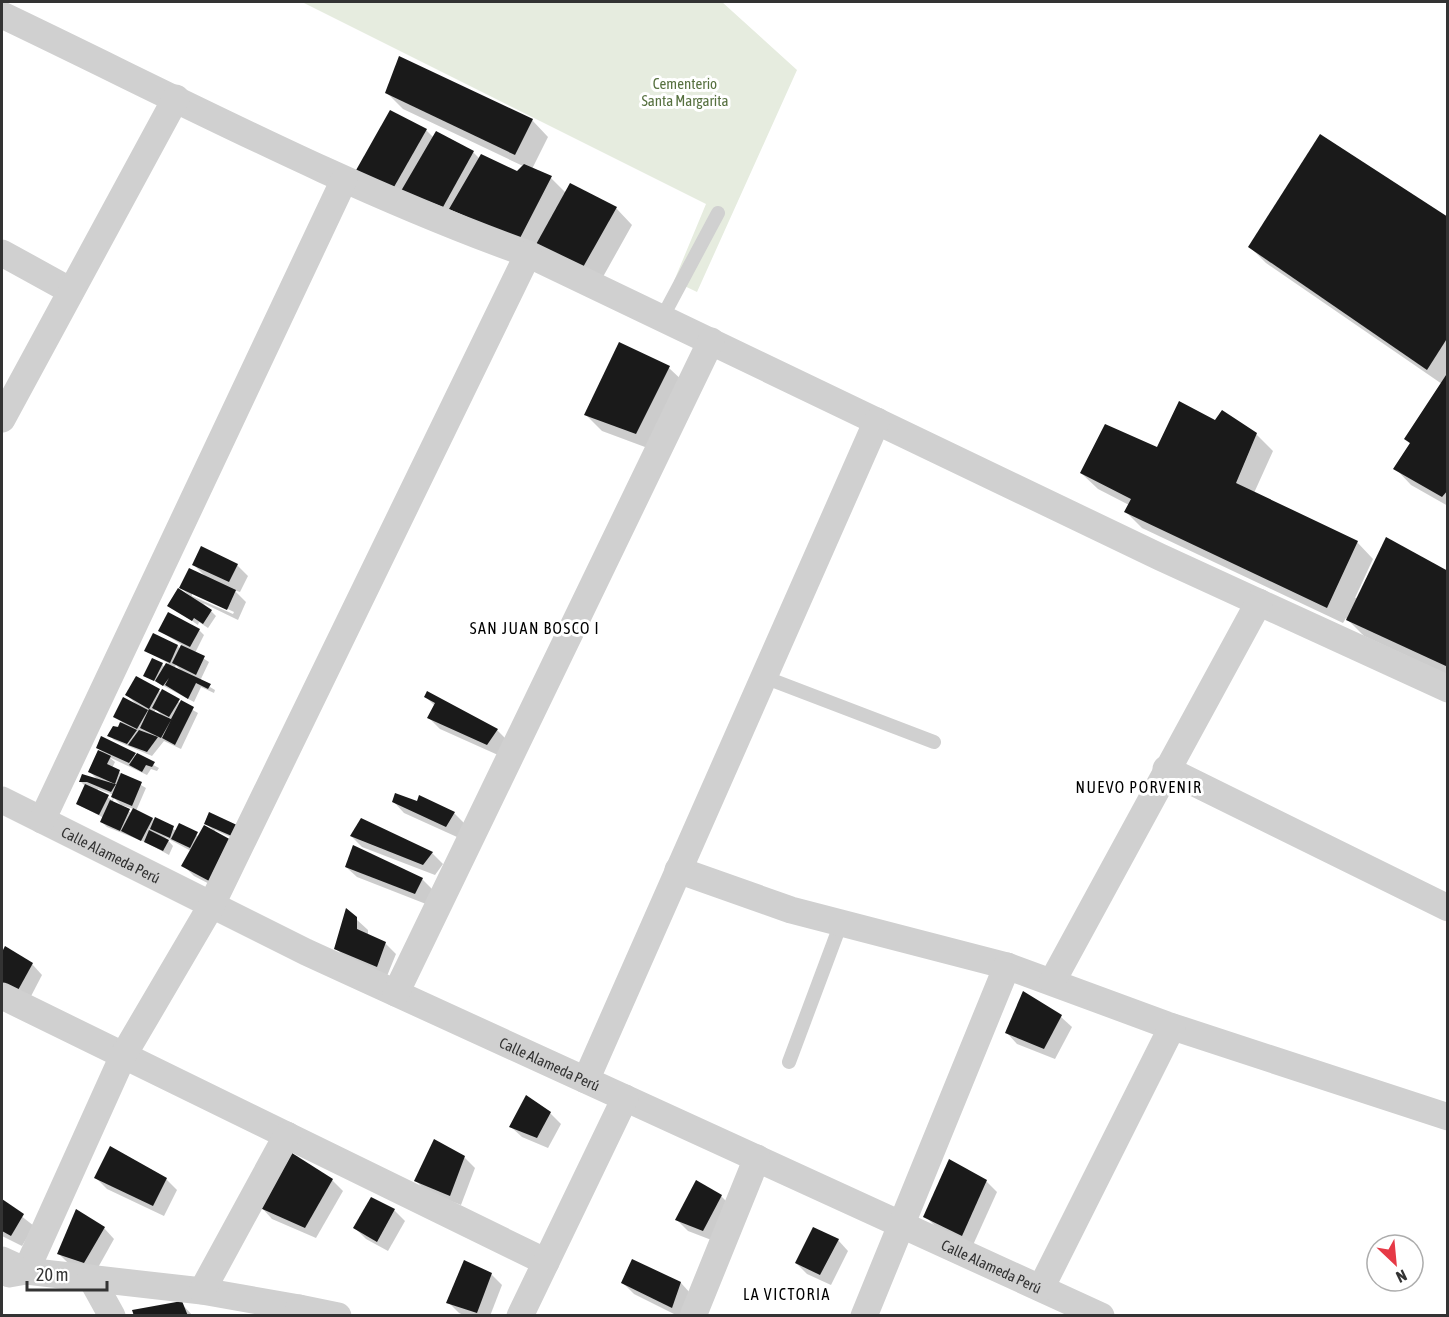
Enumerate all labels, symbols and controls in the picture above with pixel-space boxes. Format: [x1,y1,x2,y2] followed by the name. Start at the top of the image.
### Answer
[641,75,729,109] park label: Cementerio Santa Margarita
[470,619,600,637] district label: SAN JUAN BOSCO I
[1075,778,1203,796] district label: NUEVO PORVENIR
[59,823,163,886] street label: Calle Alameda Perú
[497,1033,603,1094] street label: Calle Alameda Perú
[1365,1233,1425,1293] north arrow
[939,1236,1044,1296] street label: Calle Alameda Perú
[27,1254,106,1292] scale bar
[36,1264,68,1285] text: 20 m
[1393,1266,1410,1287] text: N
[743,1285,831,1303] district label: LA VICTORIA

